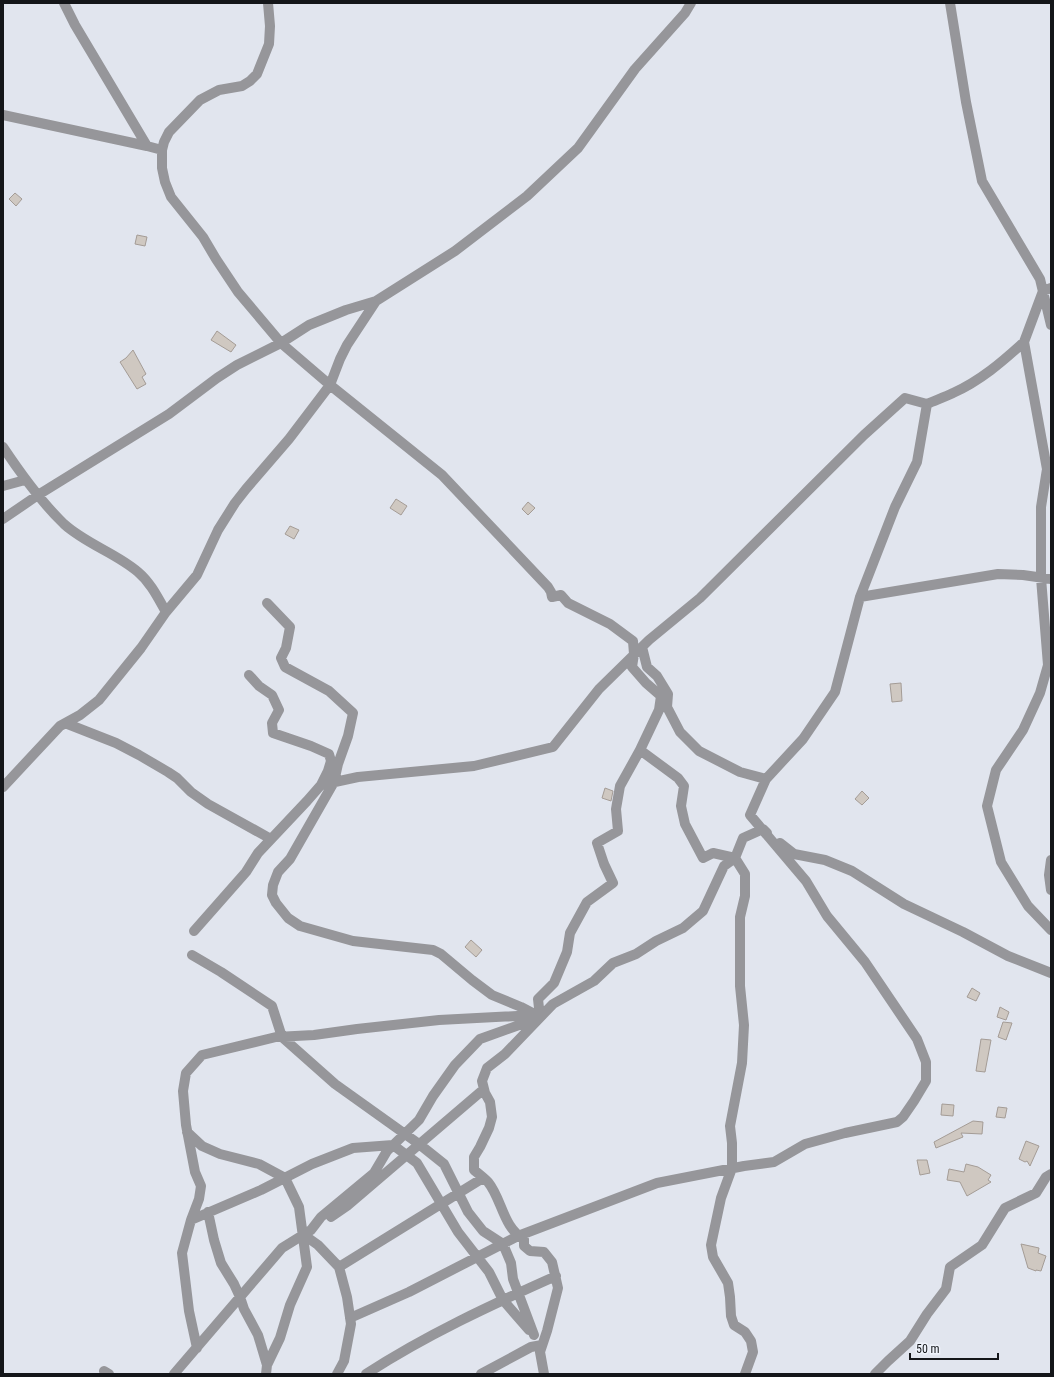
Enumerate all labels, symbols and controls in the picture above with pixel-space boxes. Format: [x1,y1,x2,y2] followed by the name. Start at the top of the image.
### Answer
[910,1335,998,1361] scale bar
[916,1342,940,1356] text: 50 m

